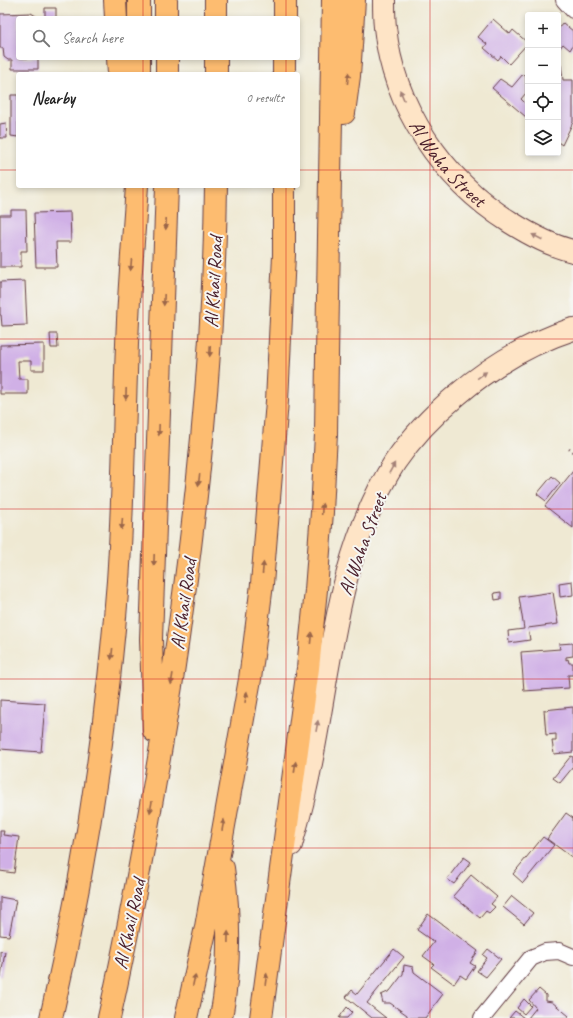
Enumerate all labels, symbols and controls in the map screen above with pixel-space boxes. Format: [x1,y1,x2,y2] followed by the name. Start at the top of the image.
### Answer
[525,12,561,156] map controls
[525,12,561,48] button: +
[16,16,300,60] search box
[30,27,52,49] icon: search
[62,29,123,48] text: Search here
[525,48,561,84] button: −
[345,72,352,84] one-way arrow
[525,84,561,120] button: locate
[32,88,75,109] text: Nearby
[399,88,405,100] one-way arrow
[246,90,284,106] text: 0 results
[404,115,492,214] street label: Al Waha Street
[525,120,561,156] button: layers
[163,218,170,230] one-way arrow
[199,232,229,328] street label: Al Khail Road
[531,234,542,240] one-way arrow
[128,259,135,271] one-way arrow
[161,294,167,307] one-way arrow
[206,345,213,357] one-way arrow
[477,372,487,380] one-way arrow
[123,388,129,401] one-way arrow
[156,424,162,437] one-way arrow
[389,462,396,474] one-way arrow
[195,474,202,486] one-way arrow
[333,488,393,598] street label: Al Waha Street
[318,503,325,515] one-way arrow
[118,518,125,530] one-way arrow
[150,554,157,566] one-way arrow
[165,554,203,651] street label: Al Khail Road
[260,562,266,574] one-way arrow
[307,632,314,644] one-way arrow
[108,648,115,660] one-way arrow
[169,672,175,685] one-way arrow
[244,691,250,703] one-way arrow
[315,720,321,732] one-way arrow
[292,761,298,773] one-way arrow
[148,801,154,813] one-way arrow
[220,818,226,831] one-way arrow
[108,874,152,972] street label: Al Khail Road
[224,931,231,943] one-way arrow
[263,973,269,985] one-way arrow
[192,974,198,986] one-way arrow

